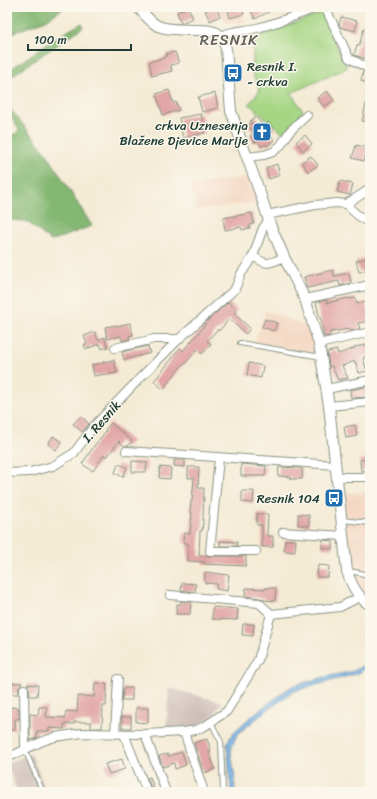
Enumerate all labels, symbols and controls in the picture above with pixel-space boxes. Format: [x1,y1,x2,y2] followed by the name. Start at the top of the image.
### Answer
[28,26,131,52] scale bar
[200,27,258,53] district label: RESNIK
[34,29,67,51] text: 100 m
[247,55,298,93] place label: Resnik I. - crkva
[222,62,244,84] bus stop icon: Resnik I. - crkva
[119,114,248,152] place label: crkva Uznesenja Blažene Djevice Marije
[251,121,273,143] church icon: crkva Uznesenja Blažene Djevice Marije
[75,395,127,449] street label: I. Resnik
[257,487,320,510] place label: Resnik 104
[323,487,345,509] bus stop icon: Resnik 104

